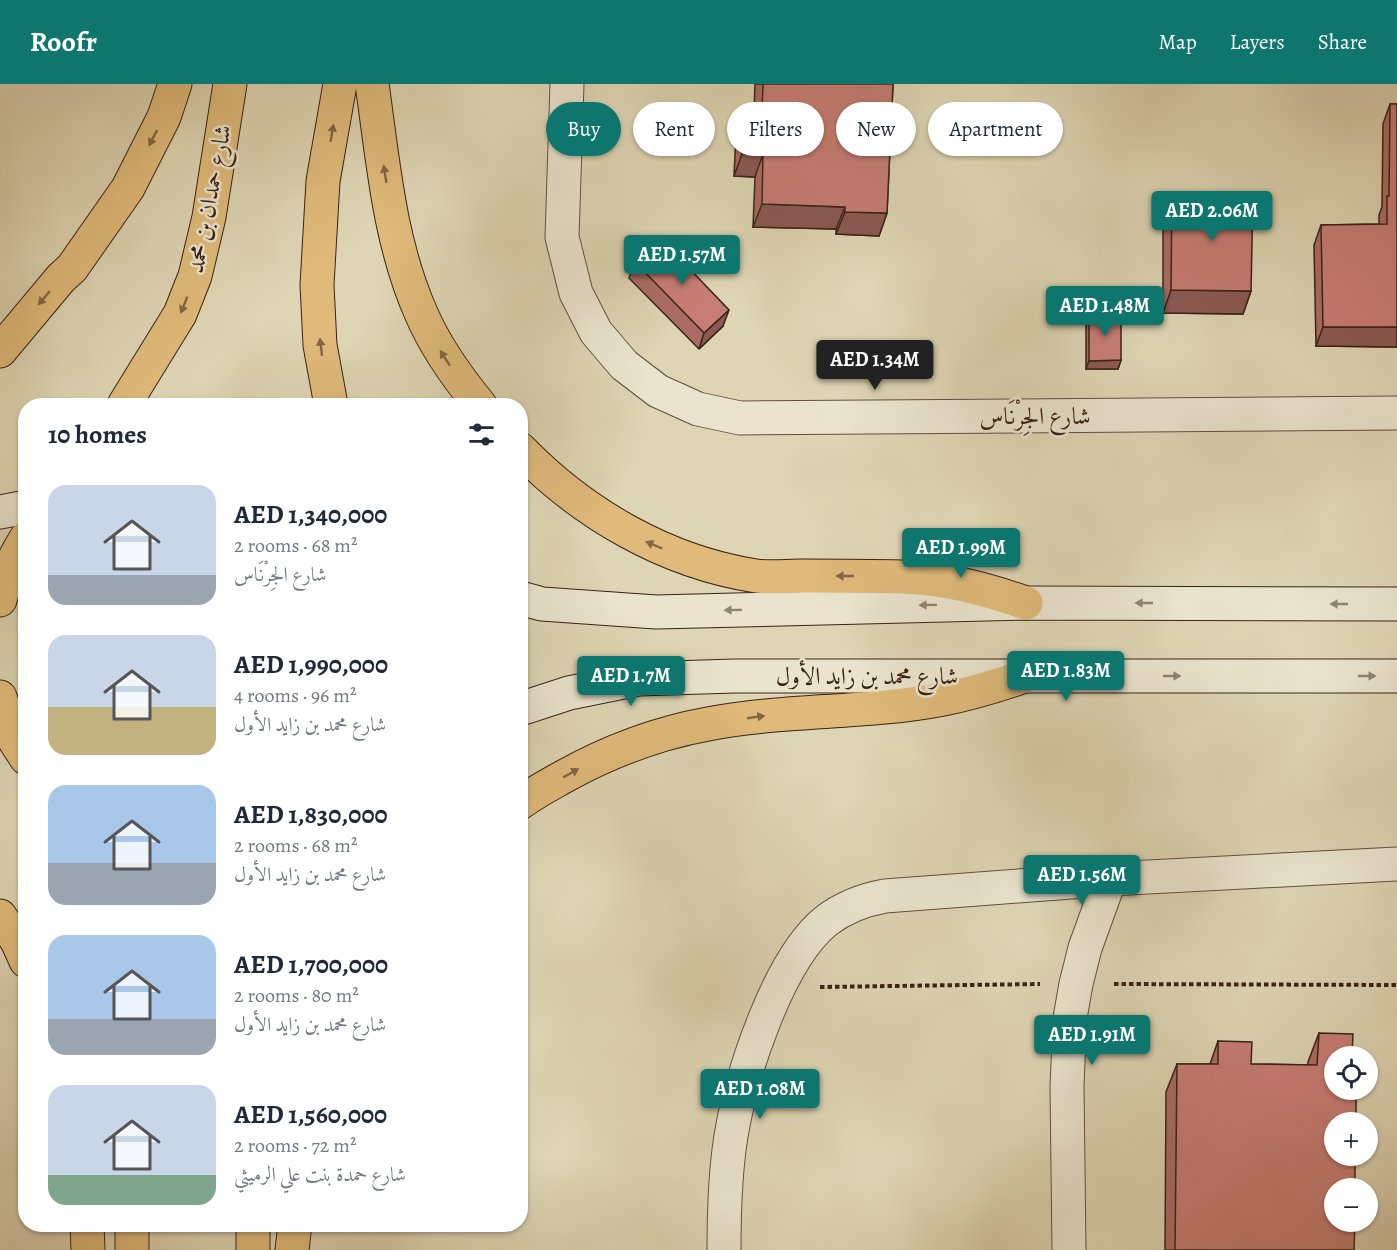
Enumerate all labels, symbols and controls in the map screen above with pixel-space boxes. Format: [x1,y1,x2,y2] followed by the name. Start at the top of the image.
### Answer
[30,23,97,61] text: Roofr
[1158,28,1197,56] text: Map
[1230,28,1285,56] text: Layers
[1318,28,1367,56] text: Share
[546,102,621,156] chip: Buy
[633,102,715,156] chip: Rent
[727,102,824,156] chip: Filters
[836,102,916,156] chip: New
[928,102,1063,156] chip: Apartment
[179,122,243,277] street label: شارع حمدان بن محمد
[327,123,336,142] one-way arrow
[149,130,158,147] one-way arrow
[380,165,389,184] one-way arrow
[1143,191,1281,242] pin: AED 2.06M
[1165,197,1259,224] text: AED 2.06M
[613,235,751,286] pin: AED 1.57M
[638,241,726,268] text: AED 1.57M
[1036,286,1174,337] pin: AED 1.48M
[38,290,51,305] one-way arrow
[1060,292,1150,319] text: AED 1.48M
[179,296,188,314] one-way arrow
[316,338,326,357] one-way arrow
[806,340,944,391] pin: AED 1.34M
[830,346,920,373] text: AED 1.34M
[440,350,451,366] one-way arrow
[979,398,1091,436] street label: شارع الجِرْنَاس
[48,417,147,452] text: 10 homes
[465,418,498,451] icon: filters
[234,497,387,532] text: AED 1,340,000
[96,509,168,581] icon: home
[892,528,1030,579] pin: AED 1.99M
[234,532,358,559] text: 2 rooms · 68 m²
[916,534,1006,561] text: AED 1.99M
[646,541,663,550] one-way arrow
[234,561,327,588] text: شارع الجِرْنَاس
[835,571,854,581] one-way arrow
[1134,598,1153,608] one-way arrow
[1329,599,1348,609] one-way arrow
[918,600,937,610] one-way arrow
[723,605,742,615] one-way arrow
[234,647,388,682] text: AED 1,990,000
[997,651,1135,702] pin: AED 1.83M
[569,656,693,707] pin: AED 1.7M
[1021,657,1111,684] text: AED 1.83M
[96,659,168,731] icon: home
[776,660,958,696] street label: شارع محمد بن زايد الأول
[591,662,671,689] text: AED 1.7M
[1162,671,1181,681] one-way arrow
[1357,671,1376,681] one-way arrow
[234,682,356,709] text: 4 rooms · 96 m²
[234,711,386,738] text: شارع محمد بن زايد الأول
[747,713,766,722] one-way arrow
[563,768,580,778] one-way arrow
[234,797,388,832] text: AED 1,830,000
[96,809,168,881] icon: home
[234,832,358,859] text: 2 rooms · 68 m²
[1013,855,1151,906] pin: AED 1.56M
[234,861,386,888] text: شارع محمد بن زايد الأول
[1037,861,1127,888] text: AED 1.56M
[234,947,388,982] text: AED 1,700,000
[96,959,168,1031] icon: home
[234,982,359,1009] text: 2 rooms · 80 m²
[234,1011,386,1038] text: شارع محمد بن زايد الأول
[1023,1015,1161,1066] pin: AED 1.91M
[1048,1021,1136,1048] text: AED 1.91M
[1324,1046,1378,1232] map controls
[1324,1046,1378,1100] button: locate
[691,1069,829,1120] pin: AED 1.08M
[715,1075,805,1102] text: AED 1.08M
[234,1097,387,1132] text: AED 1,560,000
[96,1109,168,1181] icon: home
[1324,1112,1378,1166] button: +
[234,1132,356,1159] text: 2 rooms · 72 m²
[234,1161,406,1188] text: شارع حمدة بنت علي الرميثي
[1324,1178,1378,1232] button: −

